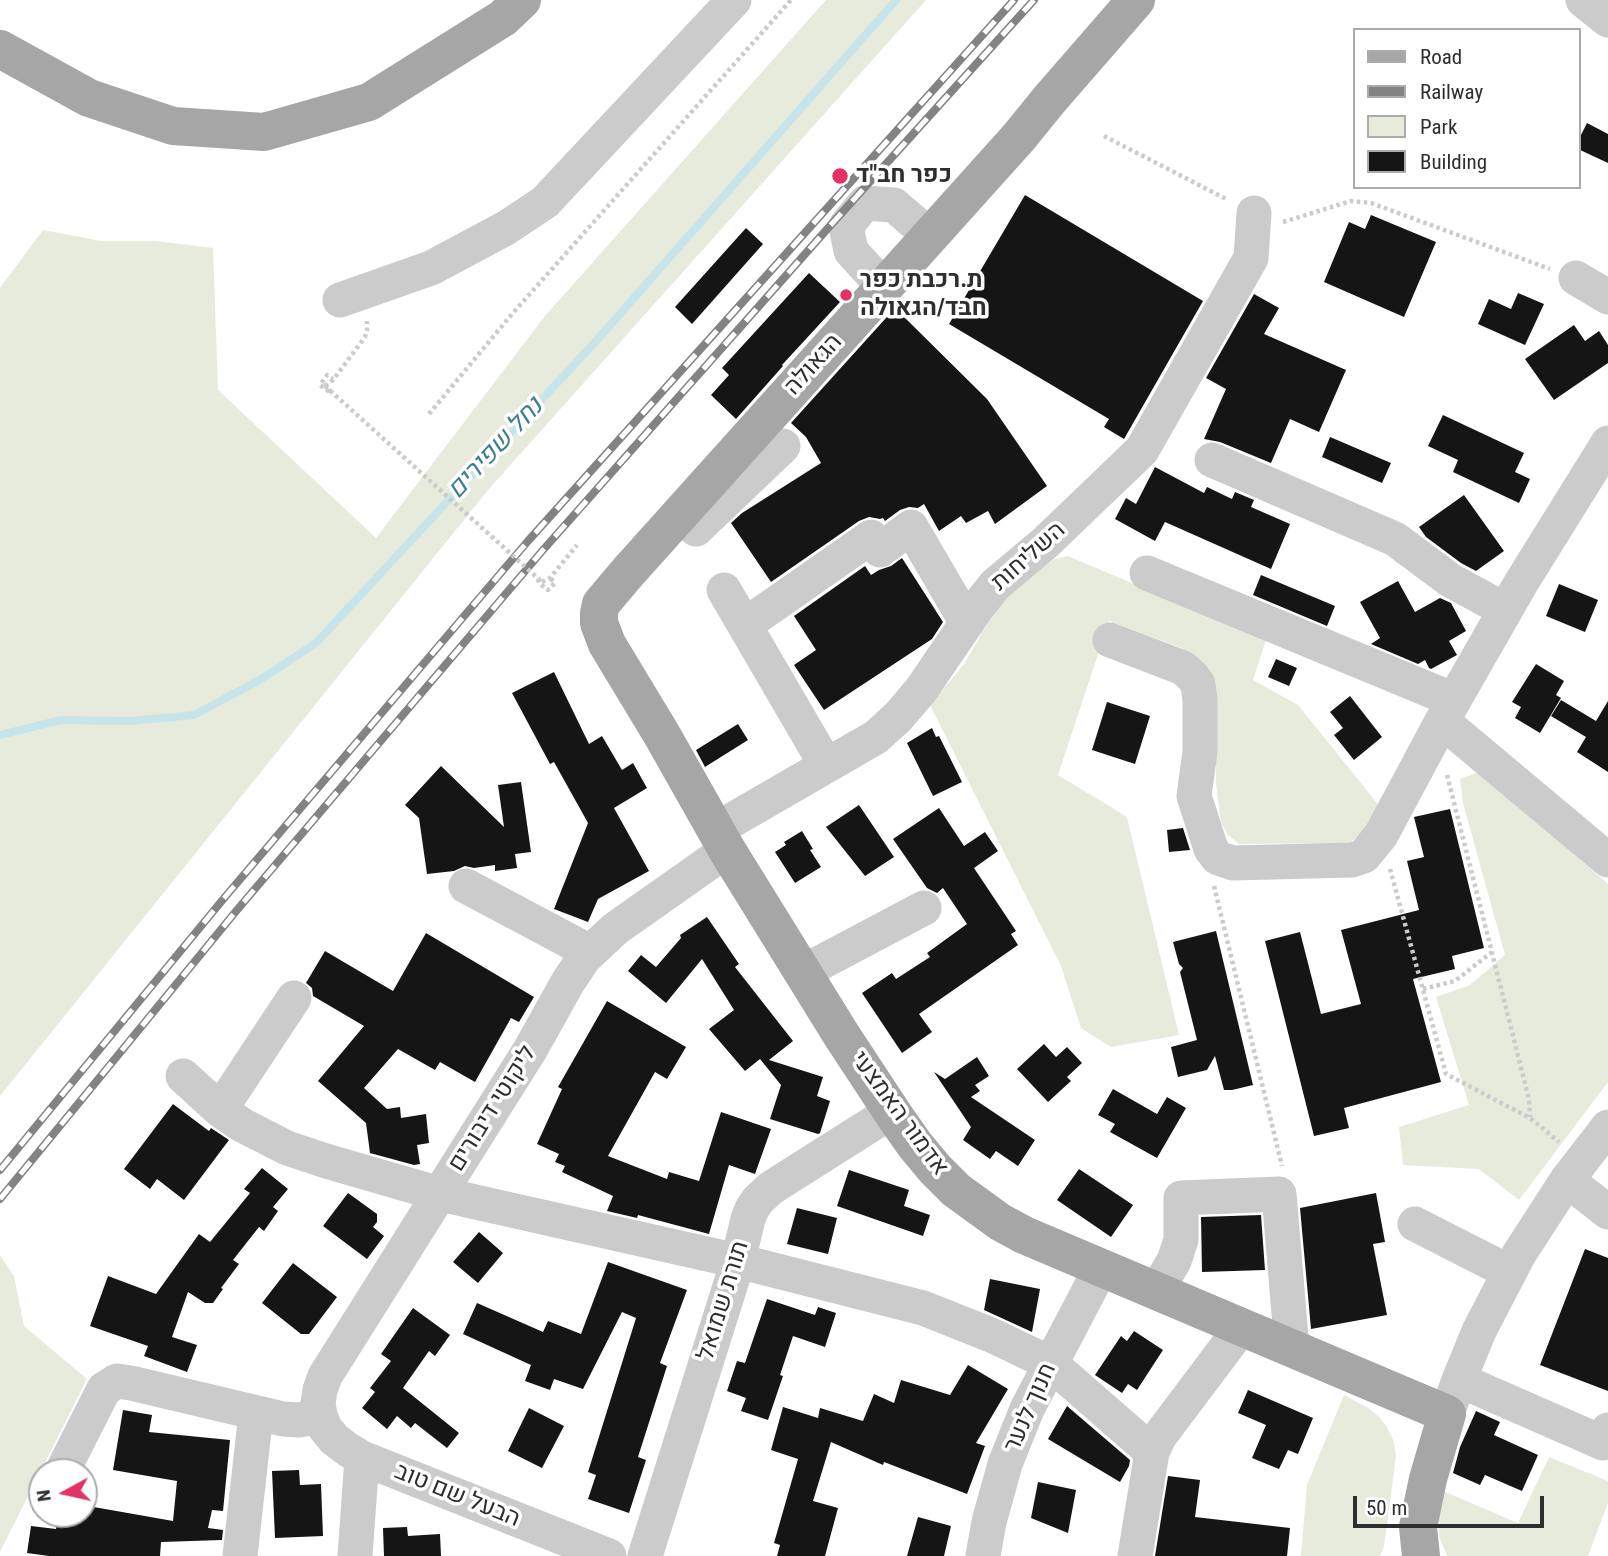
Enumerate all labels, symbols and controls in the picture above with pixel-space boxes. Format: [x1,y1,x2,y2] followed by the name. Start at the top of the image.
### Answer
[1352,28,1580,189] legend
[1420,45,1462,69] text: Road
[1420,80,1483,104] text: Railway
[1420,115,1457,139] text: Park
[1420,150,1487,174] text: Building
[856,162,952,190] place label: כפר חב"ד
[830,166,850,186] marker: כפר חב"ד
[860,267,987,323] place label: ת.רכבת כפר חבד/הגאולה
[838,287,854,303] marker: ת.רכבת כפר חבד/הגאולה
[779,328,849,402] street label: הגאולה
[441,392,551,506] water label: נחל שפירים
[986,516,1072,598] street label: השליחות
[443,1041,543,1177] street label: ליקוטי דיבורים
[844,1046,954,1182] street label: אדמור האמצעי
[692,1238,756,1364] street label: תורת שמואל
[999,1359,1063,1457] street label: חנוך לנער
[28,1458,98,1528] north arrow
[390,1458,524,1534] street label: הבעל שם טוב
[1356,1482,1547,1526] scale bar
[31,1488,56,1503] text: N
[1366,1496,1407,1520] text: 50 m

